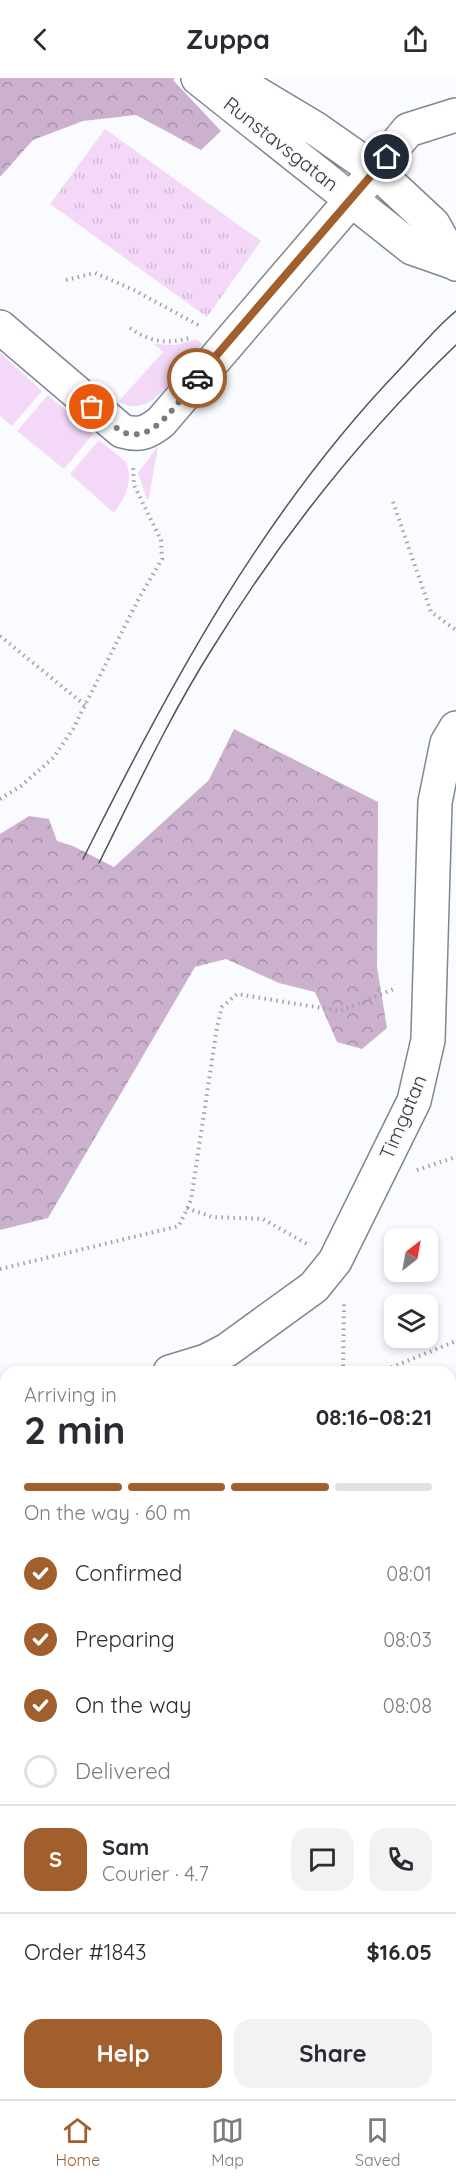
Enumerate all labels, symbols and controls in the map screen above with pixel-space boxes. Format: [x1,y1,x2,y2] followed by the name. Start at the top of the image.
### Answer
[186,22,270,56] text: Zuppa
[24,23,57,56] icon: back
[399,23,432,56] icon: share
[219,91,344,196] street label: Runstavsgatan
[361,131,412,182] pin
[370,140,403,173] icon: home
[167,348,227,408] courier
[181,362,214,395] icon: car
[66,381,117,432] pin
[75,390,108,423] icon: bag
[374,1071,432,1163] street label: Timgatan
[384,1228,438,1282] north arrow
[384,1228,438,1348] map controls
[384,1294,438,1348] button: layers
[24,1382,117,1407] text: Arriving in
[316,1403,432,1431] text: 08:16–08:21
[24,1405,126,1454] text: 2 min
[24,1500,191,1525] text: On the way · 60 m
[24,1557,57,1590] icon: check
[75,1559,182,1587] text: Confirmed
[386,1561,432,1586] text: 08:01
[24,1623,57,1656] icon: check
[75,1625,175,1653] text: Preparing
[383,1627,432,1652] text: 08:03
[24,1689,57,1722] icon: check
[75,1691,191,1719] text: On the way
[383,1693,432,1718] text: 08:08
[75,1757,171,1785] text: Delivered
[291,1828,354,1891] button: chat
[369,1828,432,1891] button: phone
[102,1833,149,1861] text: Sam
[49,1845,62,1873] text: S
[102,1861,209,1886] text: Courier · 4.7
[24,1938,147,1966] text: Order #1843
[366,1938,432,1966] text: $16.05
[24,2019,222,2088] button: Help
[234,2019,432,2088] button: Share
[55,2114,100,2170] tab: Home
[211,2114,244,2170] tab: Map
[355,2114,401,2170] tab: Saved

